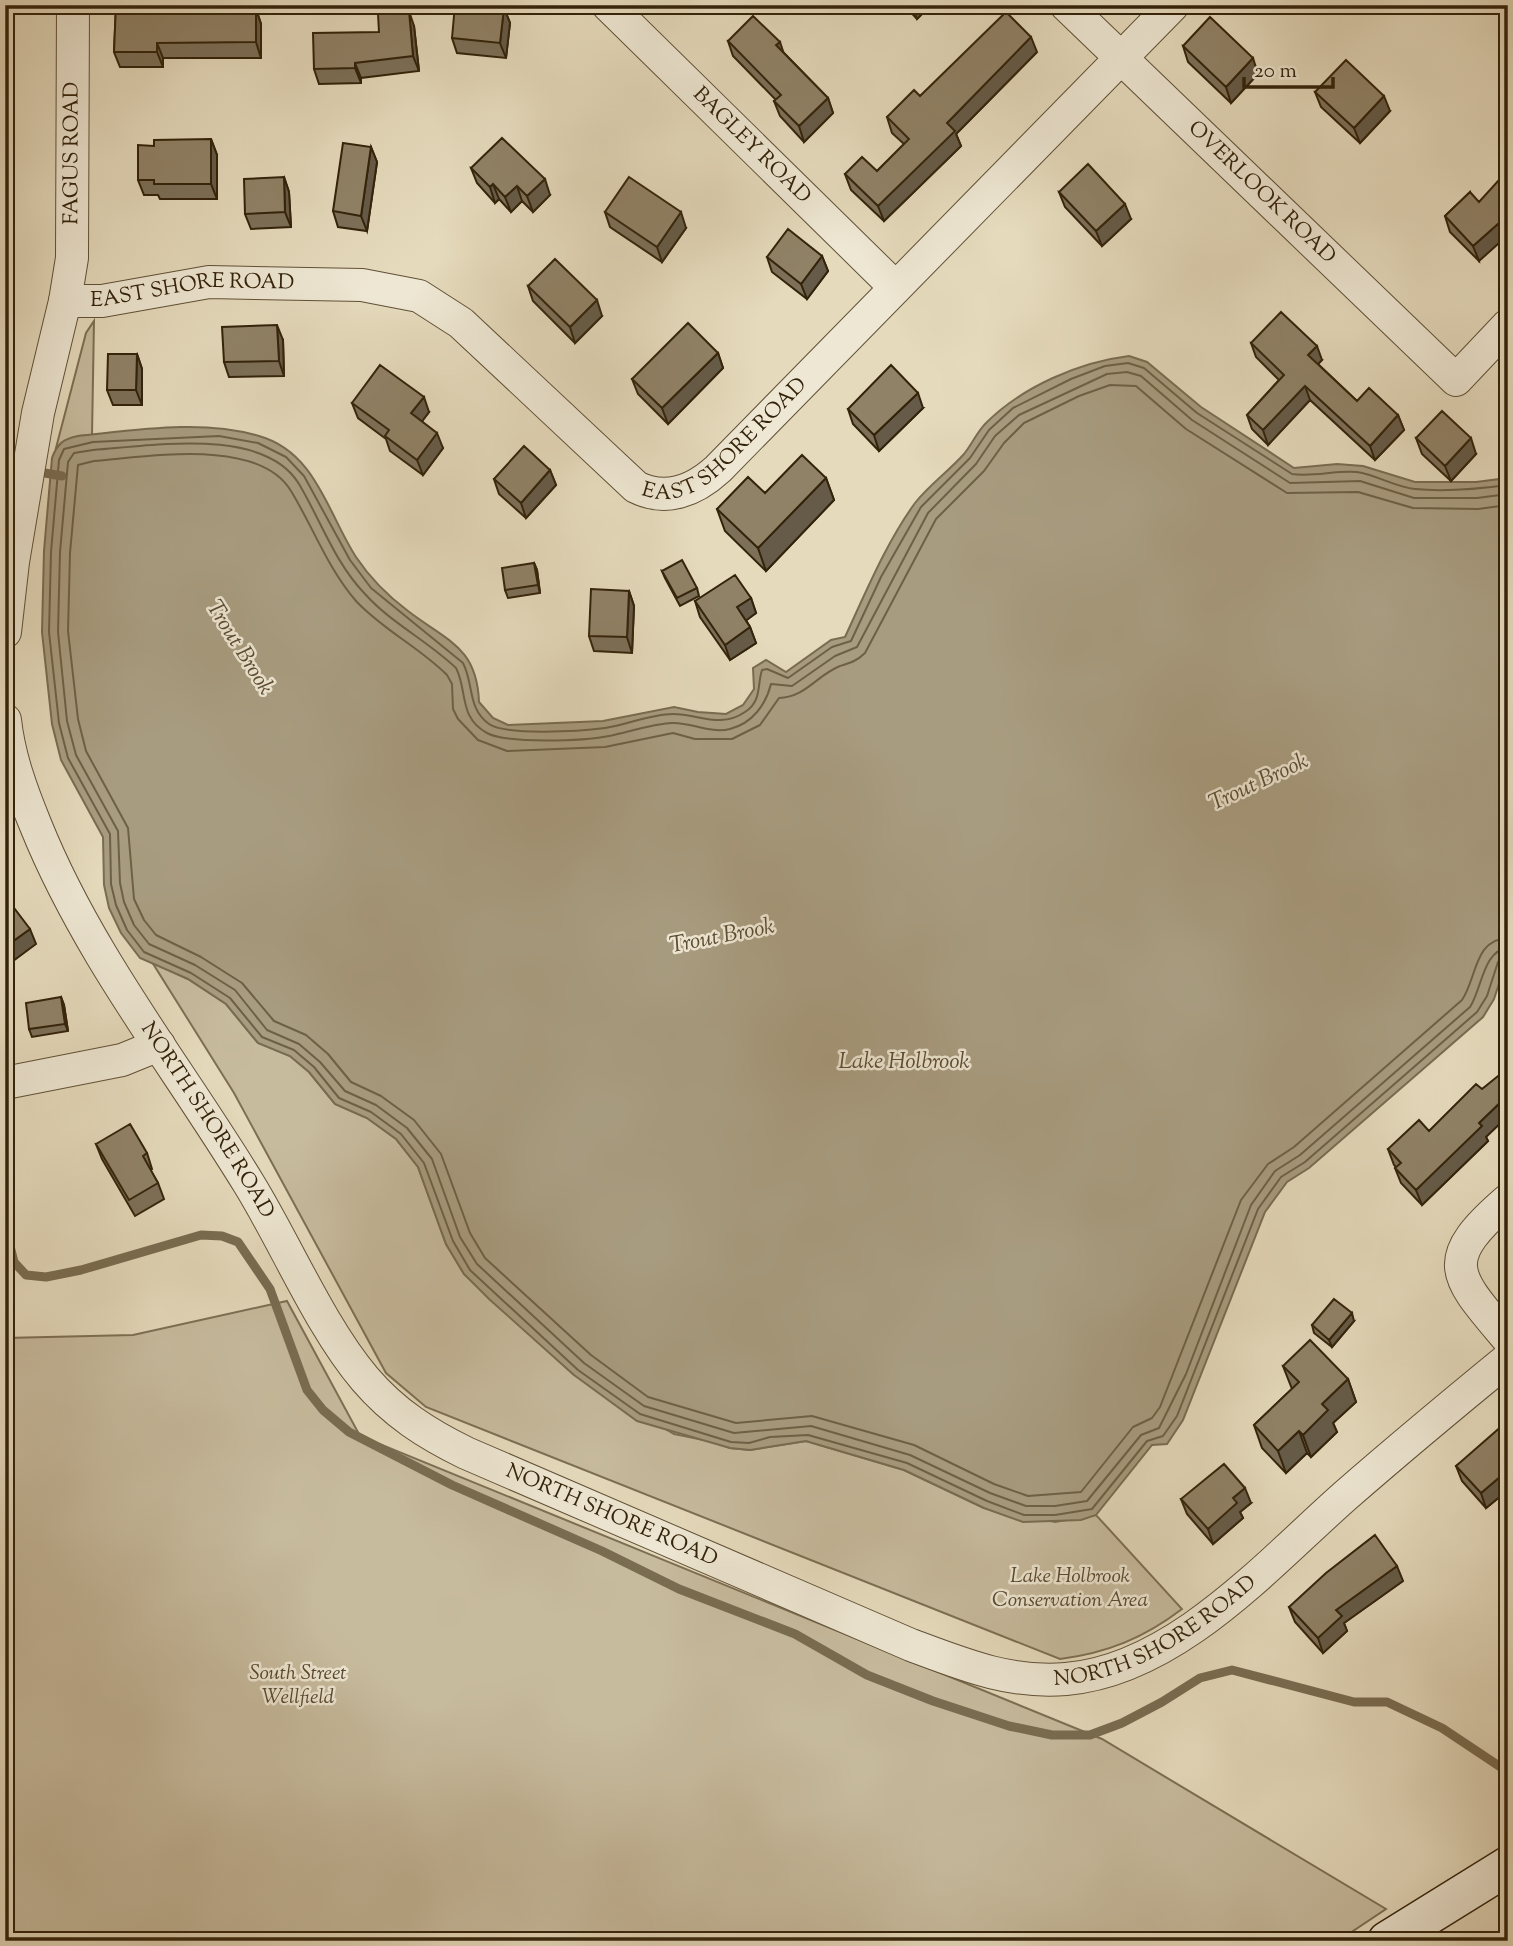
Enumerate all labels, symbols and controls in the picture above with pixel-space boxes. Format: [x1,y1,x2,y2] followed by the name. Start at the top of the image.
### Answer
[1244,46,1333,90] scale bar
[1254,57,1297,87] text: 20 m
[685,81,817,211] street label: BAGLEY ROAD
[57,82,88,225] street label: FAGUS ROAD
[1181,114,1342,271] street label: OVERLOOK ROAD
[90,267,294,316] street label: EAST SHORE ROAD
[638,371,814,509] street label: EAST SHORE ROAD
[197,594,281,702] water label: Trout Brook
[1204,746,1314,820] water label: Trout Brook
[667,911,777,963] water label: Trout Brook
[133,1017,281,1224] street label: NORTH SHORE ROAD
[838,1046,970,1079] water label: Lake Holbrook
[501,1457,722,1575] street label: NORTH SHORE ROAD
[992,1562,1148,1616] park label: Lake Holbrook Conservation Area
[1053,1568,1263,1695] street label: NORTH SHORE ROAD
[249,1659,347,1713] park label: South Street Wellfield

